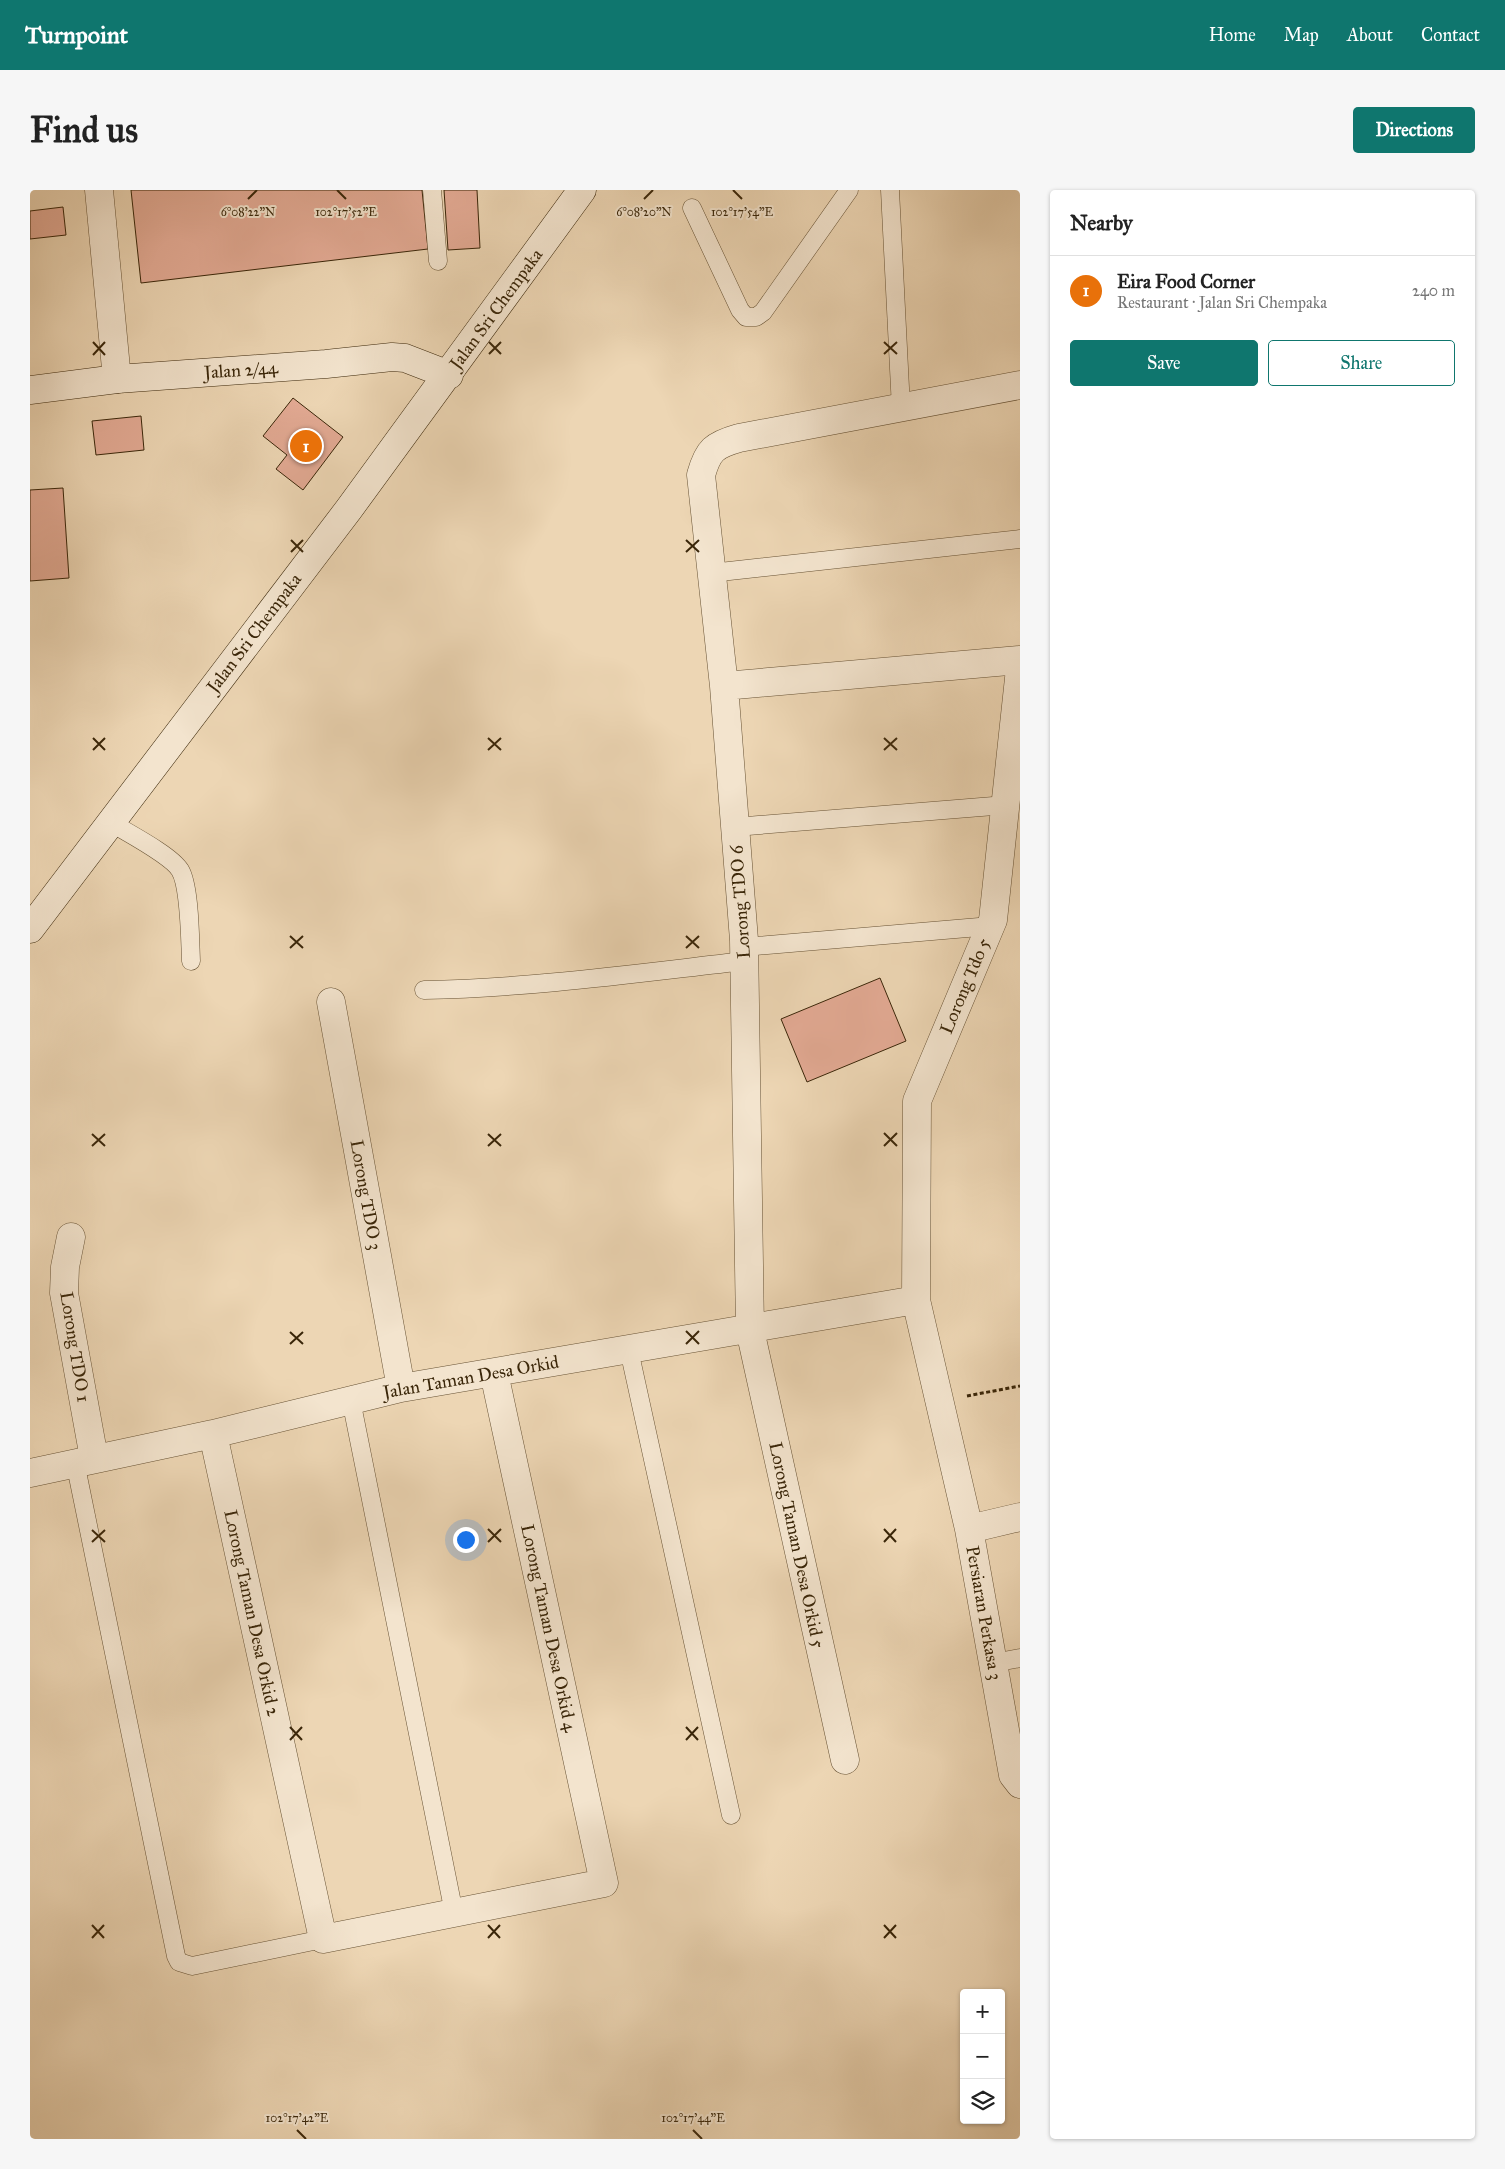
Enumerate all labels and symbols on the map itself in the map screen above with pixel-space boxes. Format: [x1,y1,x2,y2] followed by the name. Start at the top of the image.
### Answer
[221,205,275,219] text: 6°08'22"N
[315,205,377,219] text: 102°17'52"E
[616,205,672,219] text: 6°08'20"N
[711,205,774,219] text: 102°17'54"E
[444,244,548,376] street label: Jalan Sri Chempaka
[201,356,280,385] street label: Jalan 2/44
[290,427,322,465] pin: 1
[201,569,307,699] street label: Jalan Sri Chempaka
[725,844,756,959] street label: Lorong TDO 6
[935,934,996,1038] street label: Lorong Tdo 5
[344,1138,387,1252] street label: Lorong TDO 3
[54,1290,95,1404] street label: Lorong TDO 1
[379,1351,561,1405] street label: Jalan Taman Desa Orkid
[763,1440,830,1651] street label: Lorong Taman Desa Orkid 5
[218,1508,285,1719] street label: Lorong Taman Desa Orkid 2
[515,1522,582,1735] street label: Lorong Taman Desa Orkid 4
[453,1527,479,1553] your location
[961,1544,1007,1682] street label: Persiaran Perkasa 3
[266,2111,329,2125] text: 102°17'42"E
[661,2111,725,2125] text: 102°17'44"E

